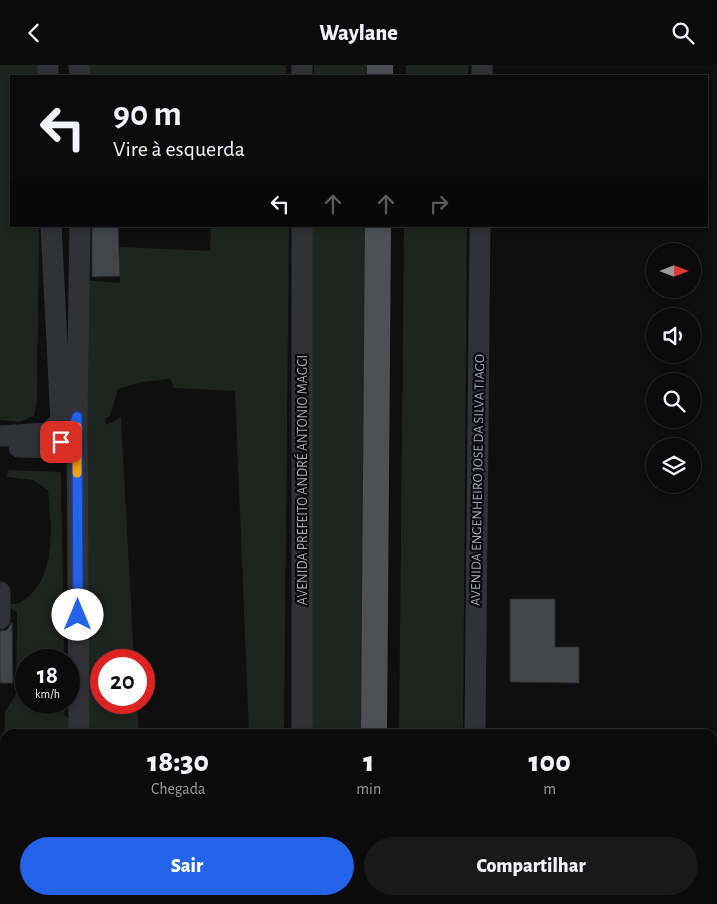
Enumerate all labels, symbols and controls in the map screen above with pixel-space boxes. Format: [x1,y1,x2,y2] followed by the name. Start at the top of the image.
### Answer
[20,19,48,47] icon: back
[669,19,697,47] icon: search
[319,22,398,44] text: Waylane
[30,95,95,160] icon: left
[113,97,182,132] text: 90 m
[113,138,245,160] text: Vire à esquerda
[266,190,294,218] icon: left
[319,190,347,218] icon: ahead
[372,190,400,218] icon: ahead
[425,190,453,218] icon: right
[646,243,701,297] north arrow
[646,243,701,493] map controls
[646,308,701,363] button: sound
[469,354,487,606] street label: AVENIDA ENGENHEIRO JOSE DA SILVA TIAGO
[293,355,310,605] street label: AVENIDA PREFEITO ANDRÉ ANTONIO MAGGI
[646,373,701,428] button: search
[40,421,82,463] pin
[47,428,75,456] icon: arrive
[646,438,701,493] button: layers
[51,588,103,640] position arrow
[90,649,155,714] speed limit sign: 20
[37,663,58,688] text: 18
[35,688,60,700] text: km/h
[147,747,209,777] text: 18:30
[363,747,374,777] text: 1
[529,747,571,777] text: 100
[151,781,205,797] text: Chegada
[356,781,381,797] text: min
[543,781,556,797] text: m
[20,837,354,895] button: Sair
[364,837,698,895] button: Compartilhar

